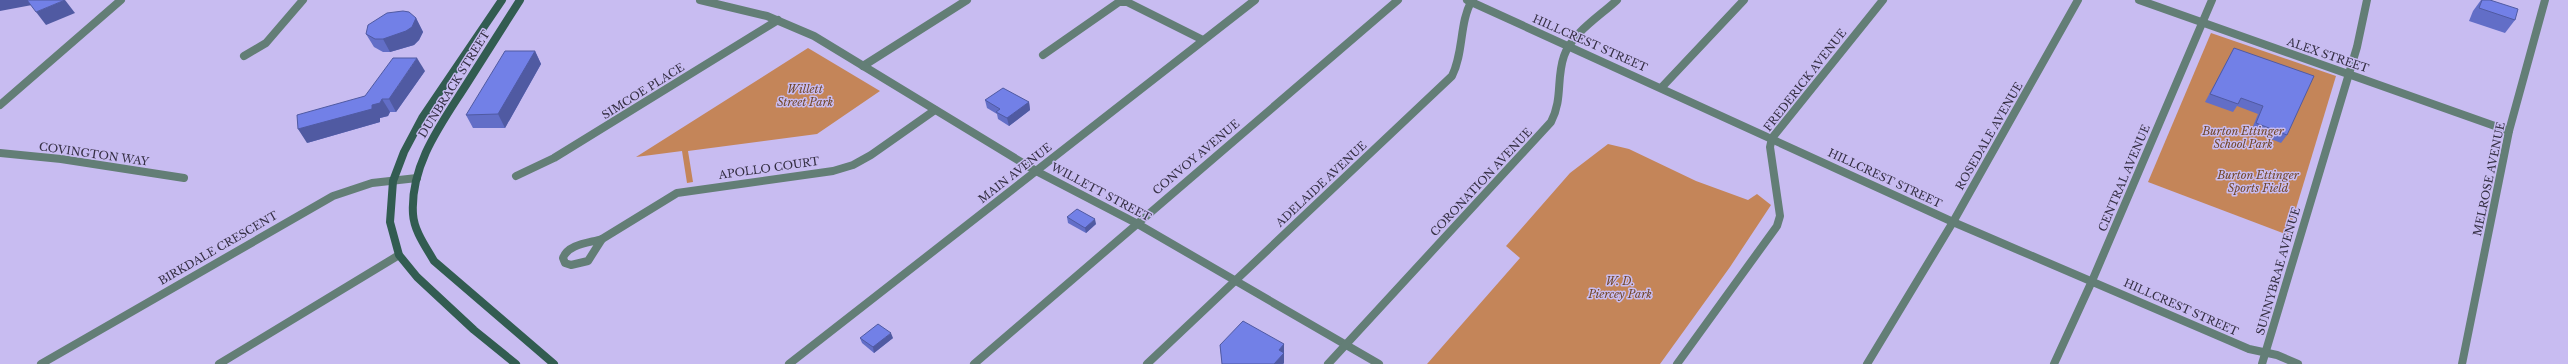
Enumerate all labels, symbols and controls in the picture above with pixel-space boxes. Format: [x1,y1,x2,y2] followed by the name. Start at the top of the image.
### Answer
[1530,11,1650,75] street label: HILLCREST STREET
[1761,26,1849,134] street label: FREDERICK AVENUE
[415,28,493,140] street label: DUNBRACK STREET
[2284,34,2371,76] street label: ALEX STREET
[599,60,687,122] street label: SIMCOE PLACE
[1952,80,2026,192] street label: ROSEDALE AVENUE
[777,82,833,109] park label: Willett Street Park
[1150,117,1242,197] street label: CONVOY AVENUE
[2470,121,2508,237] street label: MELROSE AVENUE
[2095,122,2153,234] street label: CENTRAL AVENUE
[2201,124,2285,151] park label: Burton Ettinger School Park
[1427,125,1535,239] street label: CORONATION AVENUE
[1272,138,1369,230] street label: ADELAIDE AVENUE
[38,139,151,169] street label: COVINGTON WAY
[975,140,1055,206] street label: MAIN AVENUE
[1826,145,1944,211] street label: HILLCREST STREET
[717,154,820,182] street label: APOLLO COURT
[1048,159,1154,224] street label: WILLETT STREET
[2216,168,2300,195] park label: Burton Ettinger Sports Field
[2253,205,2303,337] street label: SUNNYBRAE AVENUE
[156,208,280,288] street label: BIRKDALE CRESCENT
[1587,274,1652,301] park label: W. D. Piercey Park
[2121,275,2241,339] street label: HILLCREST STREET

